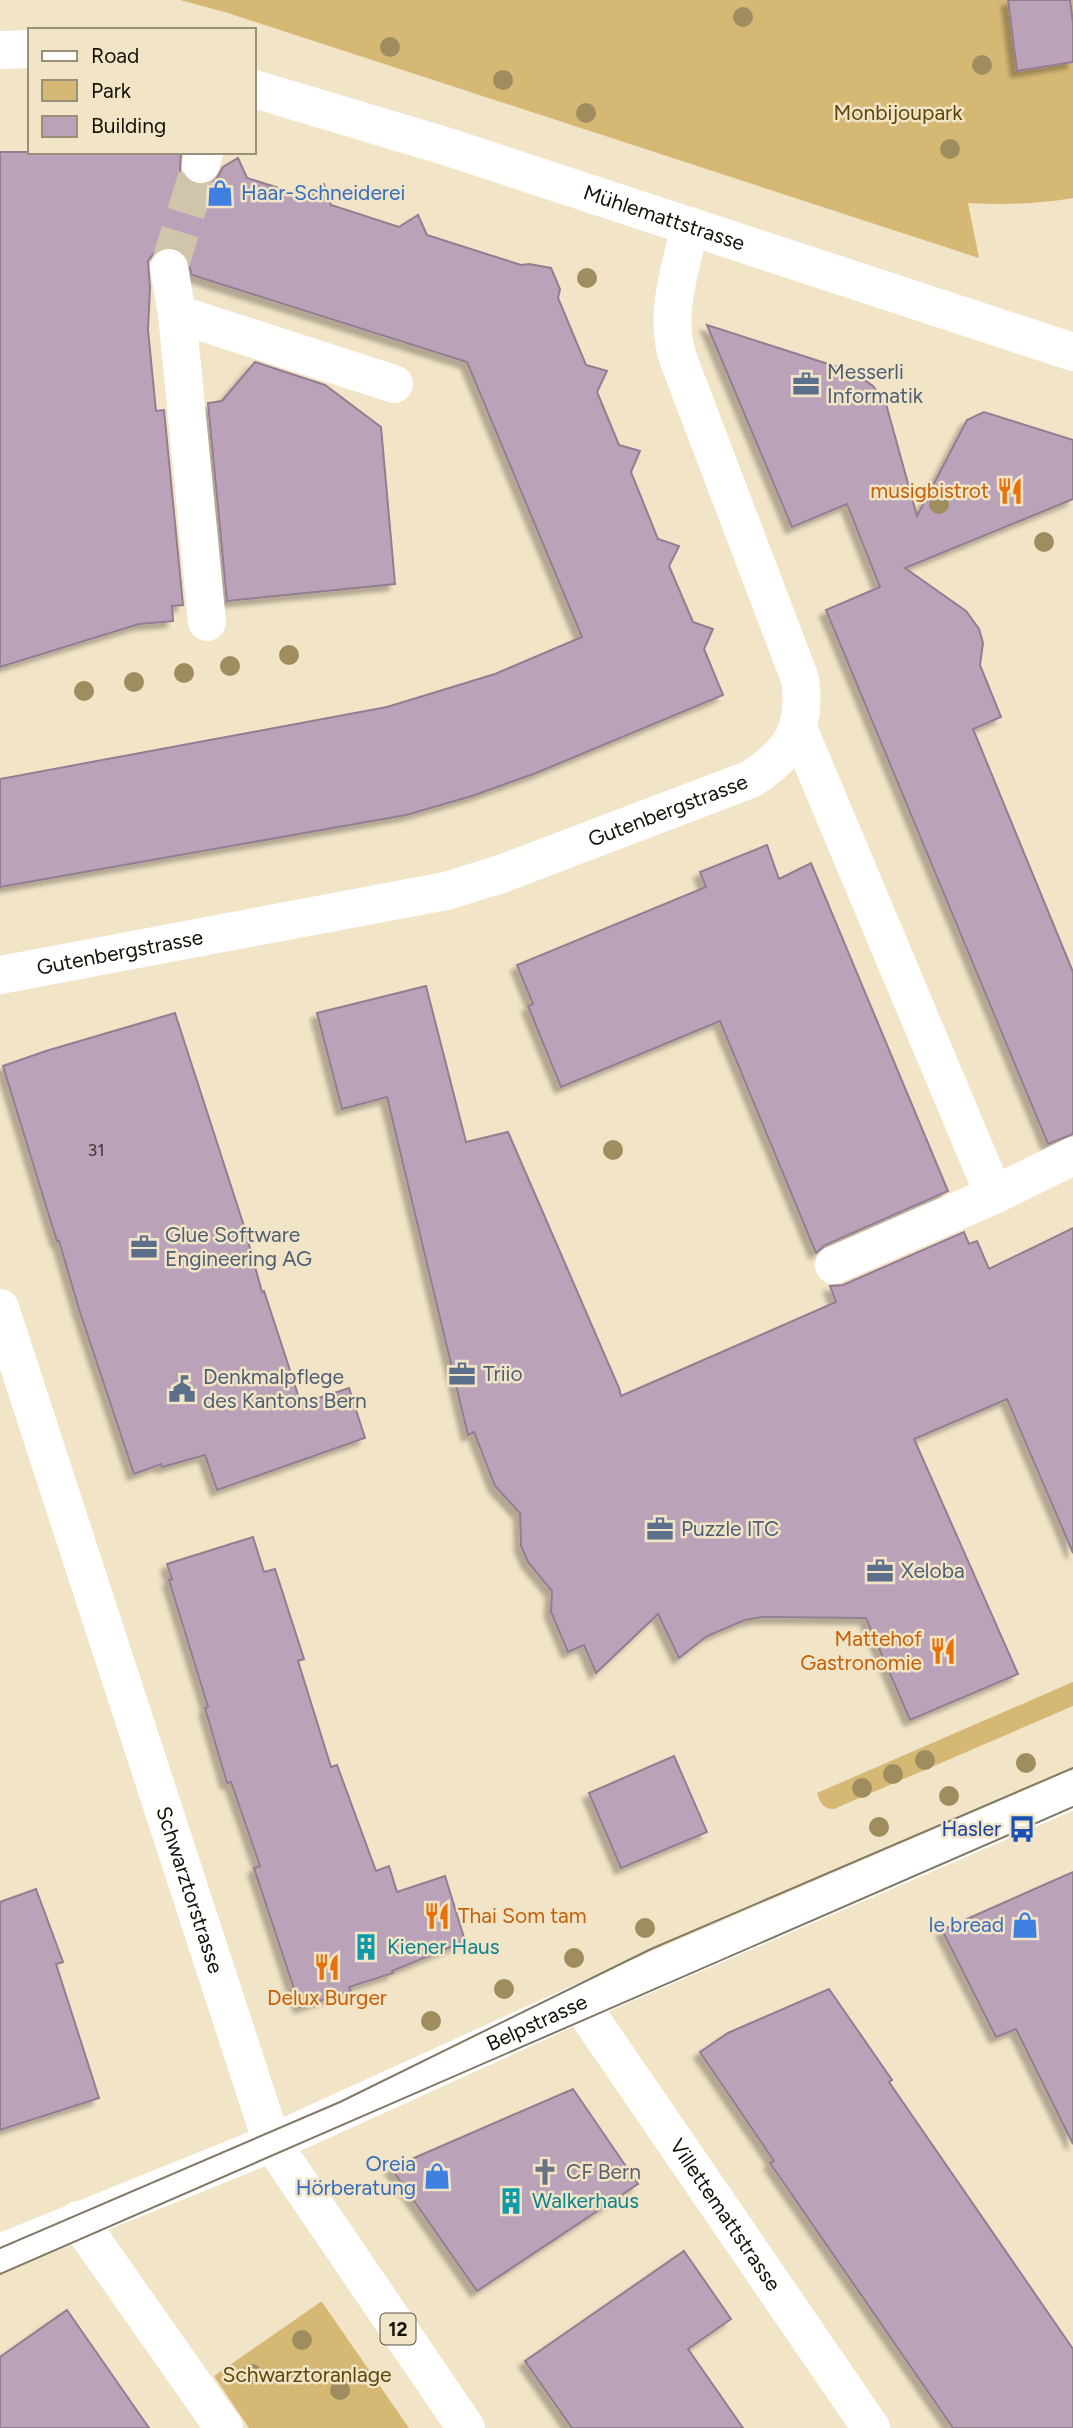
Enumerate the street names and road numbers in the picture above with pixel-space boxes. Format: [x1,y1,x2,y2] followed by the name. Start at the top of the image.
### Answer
[580,179,748,256] street label: Mühlemattstrasse
[585,768,751,852] street label: Gutenbergstrasse
[35,924,205,980] street label: Gutenbergstrasse
[151,1803,229,1976] street label: Schwarztorstrasse
[482,1988,591,2056] street label: Belpstrasse
[665,2134,786,2296] street label: Villettemattstrasse
[380,2314,416,2344] road number: 12

